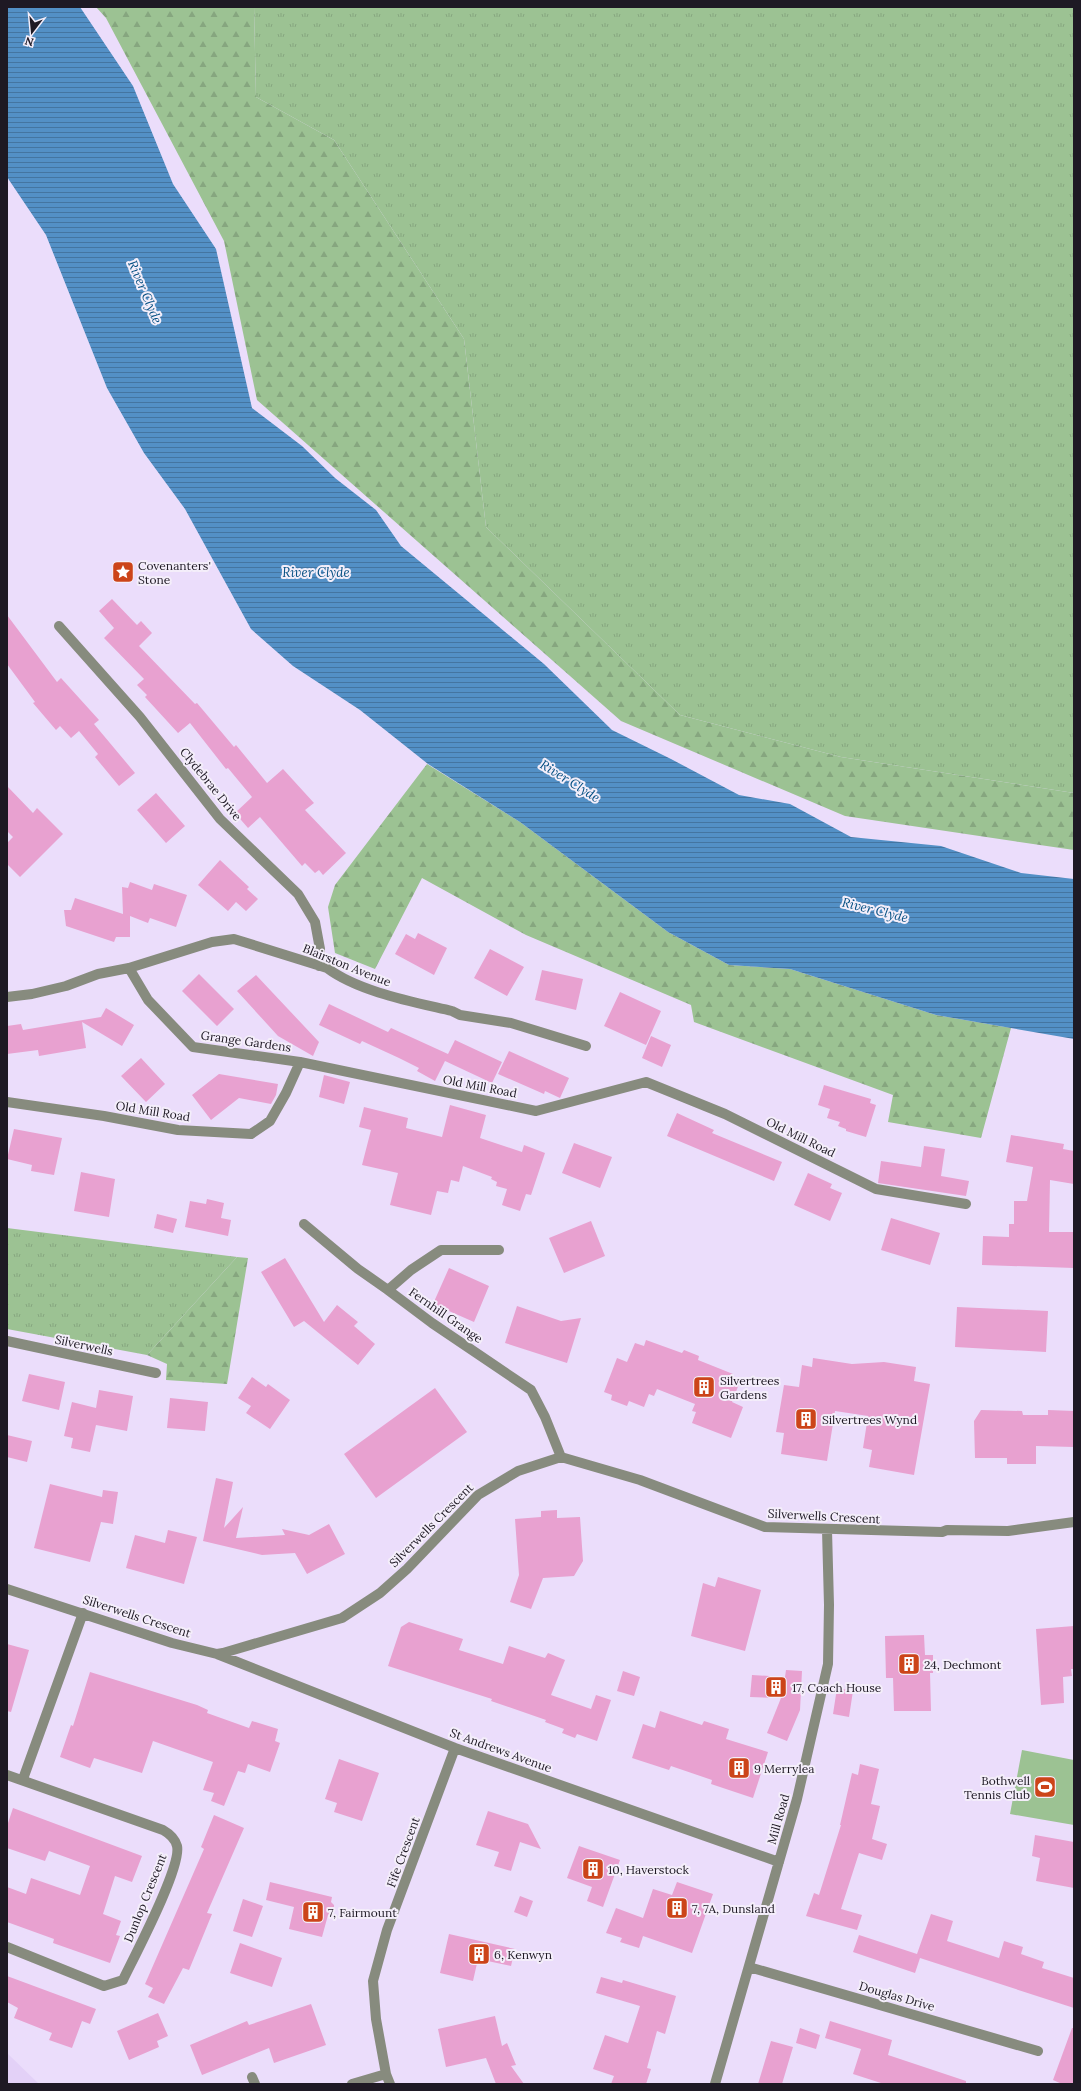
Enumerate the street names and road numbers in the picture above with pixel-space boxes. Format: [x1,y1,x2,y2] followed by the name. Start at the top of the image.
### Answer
[177,745,245,824] street label: Clydebrae Drive
[301,940,394,990] street label: Blairston Avenue
[200,1027,292,1055] street label: Grange Gardens
[442,1071,518,1101] street label: Old Mill Road
[115,1098,191,1124] street label: Old Mill Road
[764,1114,838,1160] street label: Old Mill Road
[406,1284,486,1346] street label: Fernhill Grange
[54,1332,115,1359] street label: Silverwells
[386,1480,476,1570] street label: Silverwells Crescent
[767,1506,881,1526] street label: Silverwells Crescent
[81,1591,193,1641] street label: Silverwells Crescent
[448,1725,554,1776] street label: St Andrews Avenue
[764,1792,792,1846] street label: Mill Road
[383,1814,423,1889] street label: Fife Crescent
[120,1851,170,1944] street label: Dunlop Crescent
[857,1978,937,2014] street label: Douglas Drive

